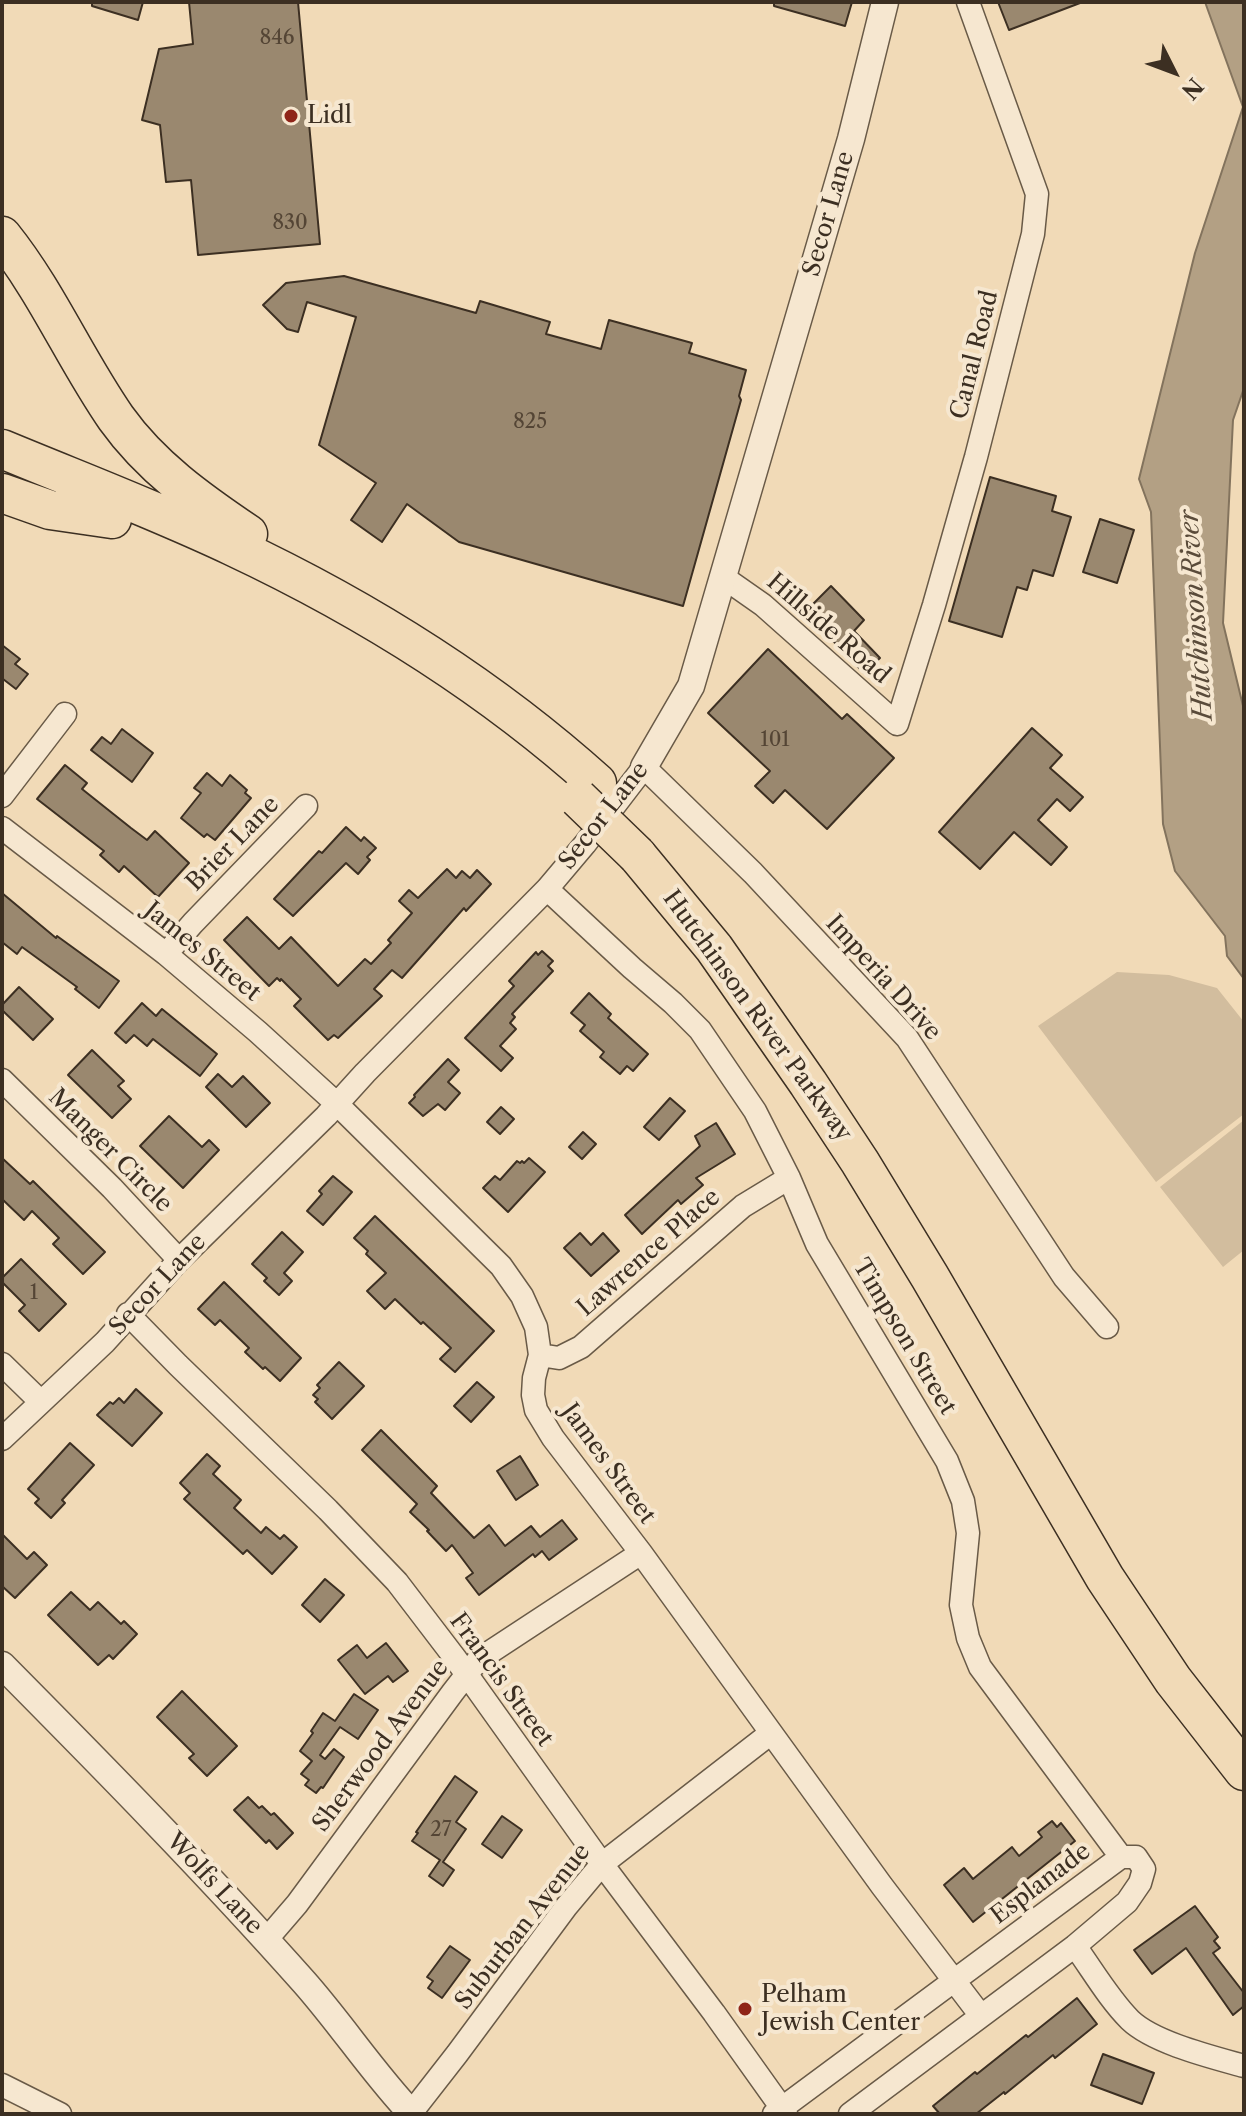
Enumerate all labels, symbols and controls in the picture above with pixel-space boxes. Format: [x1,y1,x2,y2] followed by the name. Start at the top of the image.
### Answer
[259,26,295,50] house number: 846
[1134,32,1214,112] north arrow
[1176,72,1209,105] text: N
[307,102,352,130] place label: Lidl
[282,107,300,125] marker: Lidl
[797,148,861,280] street label: Secor Lane
[272,211,308,235] house number: 830
[945,288,1005,422] street label: Canal Road
[513,410,547,434] house number: 825
[1174,509,1220,721] water label: Hutchinson River
[761,568,895,690] street label: Hillside Road
[760,728,790,752] house number: 101
[553,757,655,875] street label: Secor Lane
[181,791,285,897] street label: Brier Lane
[656,885,858,1147] street label: Hutchinson River Parkway
[138,896,266,1008] street label: James Street
[819,909,947,1047] street label: Imperia Drive
[42,1083,178,1219] street label: Manger Circle
[572,1183,726,1323] street label: Lawrence Place
[104,1228,212,1342] street label: Secor Lane
[846,1254,962,1420] street label: Timpson Street
[30,1281,38,1305] house number: 1
[555,1398,661,1530] street label: James Street
[443,1608,559,1752] street label: Francis Street
[307,1654,455,1838] street label: Sherwood Avenue
[430,1818,452,1842] house number: 27
[160,1827,268,1941] street label: Wolfs Lane
[985,1837,1097,1931] street label: Esplanade
[449,1838,597,2016] street label: Suburban Avenue
[761,1981,920,2037] place label: Pelham Jewish Center
[736,2000,754,2018] marker: Pelham Jewish Center

